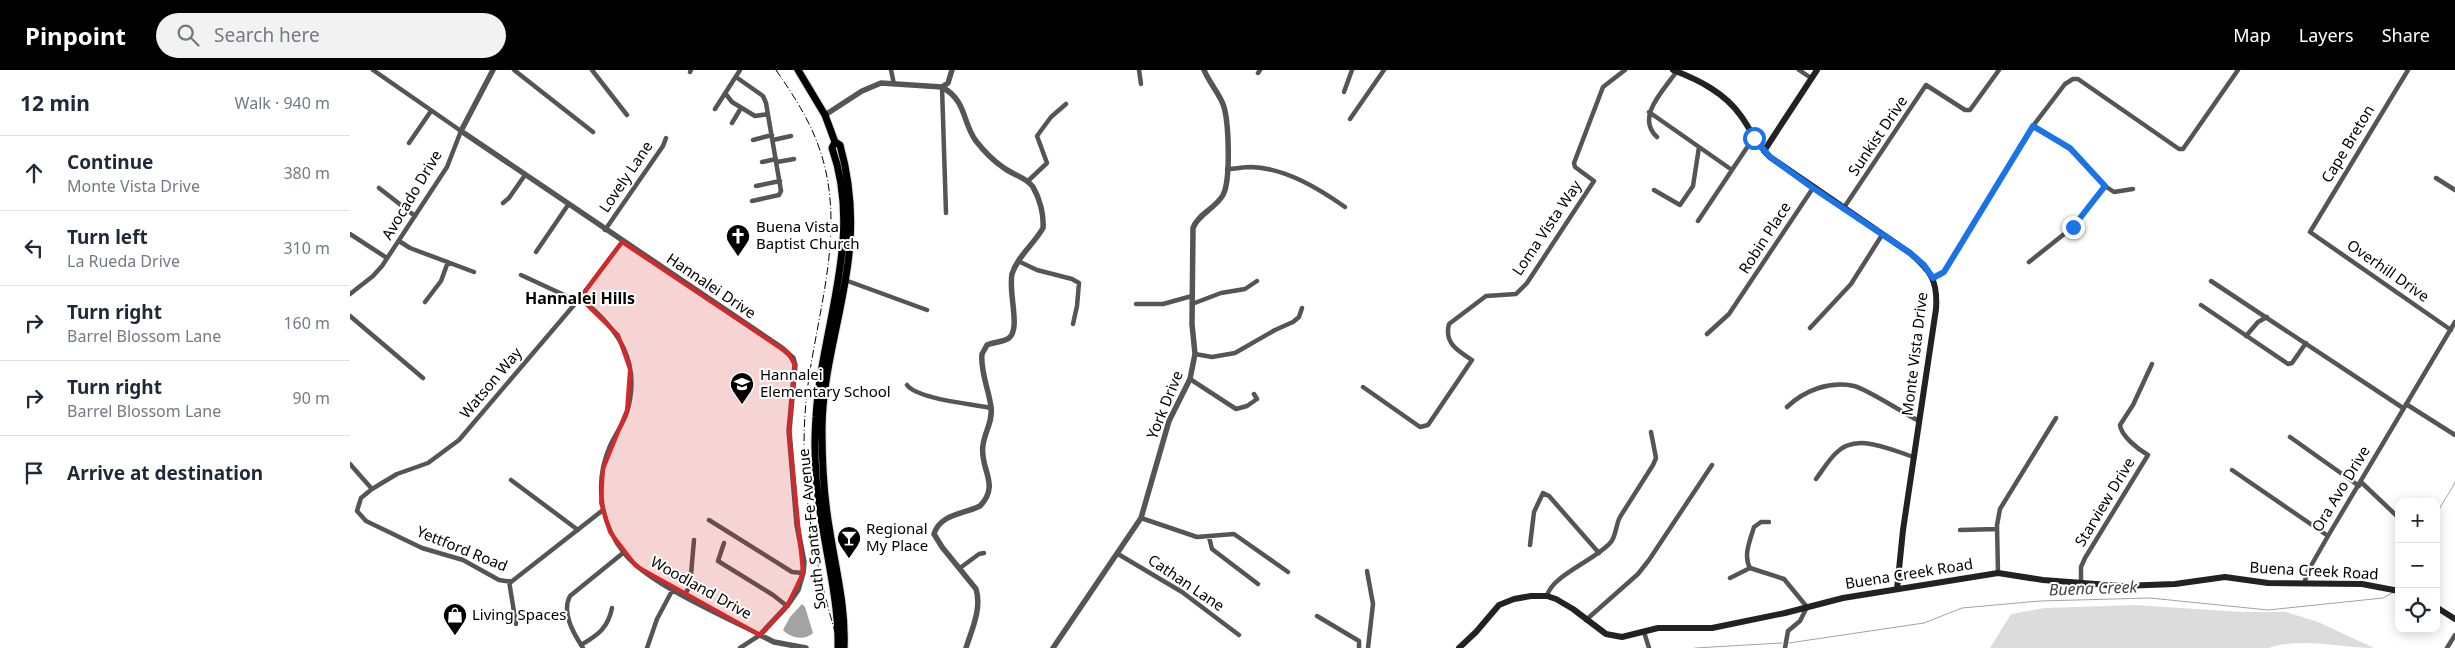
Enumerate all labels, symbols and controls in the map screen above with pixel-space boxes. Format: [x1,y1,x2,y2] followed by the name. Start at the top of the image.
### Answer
[156,13,506,58] search box
[25,19,126,52] text: Pinpoint
[174,21,202,49] icon: search
[214,22,320,48] text: Search here
[2233,23,2271,47] text: Map
[2299,23,2354,47] text: Layers
[2382,23,2430,47] text: Share
[20,89,90,117] text: 12 min
[235,92,330,114] text: Walk · 940 m
[1843,92,1911,179] street label: Sunkist Drive
[2316,101,2378,186] street label: Cape Breton
[1743,127,1766,150] route start
[594,137,656,216] street label: Lovely Lane
[377,146,446,243] street label: Avocado Drive
[67,149,153,175] text: Continue
[20,159,48,187] icon: ahead
[283,162,330,184] text: 380 m
[67,175,200,197] text: Monte Vista Drive
[1507,176,1586,279] street label: Loma Vista Way
[1734,198,1795,277] street label: Robin Place
[756,216,860,253] place label: Buena Vista Baptist Church
[2062,216,2085,239] route end
[725,223,751,257] church icon: Buena Vista Baptist Church
[67,224,148,250] text: Turn left
[20,234,48,262] icon: left
[2344,234,2434,306] street label: Overhill Drive
[283,237,330,259] text: 310 m
[663,248,760,322] street label: Hannalei Drive
[67,250,180,272] text: La Rueda Drive
[525,287,635,309] district label: Hannalei Hills
[1896,291,1932,417] street label: Monte Vista Drive
[67,299,162,325] text: Turn right
[20,309,48,337] icon: right
[283,312,330,334] text: 160 m
[67,325,221,347] text: Barrel Blossom Lane
[455,342,526,422] street label: Watson Way
[760,364,891,401] place label: Hannalei Elementary School
[1141,367,1187,442] street label: York Drive
[729,371,755,405] school or university icon: Hannalei Elementary School
[67,374,162,400] text: Turn right
[20,384,48,412] icon: right
[293,387,330,409] text: 90 m
[67,400,221,422] text: Barrel Blossom Lane
[2307,442,2374,535] street label: Ora Avo Drive
[793,448,829,611] street label: South Santa Fe Avenue
[2070,453,2139,550] street label: Starview Drive
[20,459,48,487] icon: arrive
[67,460,263,486] text: Arrive at destination
[2395,498,2440,633] map controls
[2395,498,2440,543] button: +
[866,518,928,555] place label: Regional My Place
[414,521,511,575] street label: Yettford Road
[836,525,862,559] bar icon: Regional My Place
[2395,543,2440,588] button: −
[1144,549,1229,615] street label: Cathan Lane
[647,551,756,623] street label: Woodland Drive
[1843,553,1974,593] street label: Buena Creek Road
[2249,557,2379,583] street label: Buena Creek Road
[2048,575,2139,601] water label: Buena Creek
[2395,588,2440,633] button: locate
[442,602,468,636] shop icon: Living Spaces
[472,604,566,624] place label: Living Spaces

